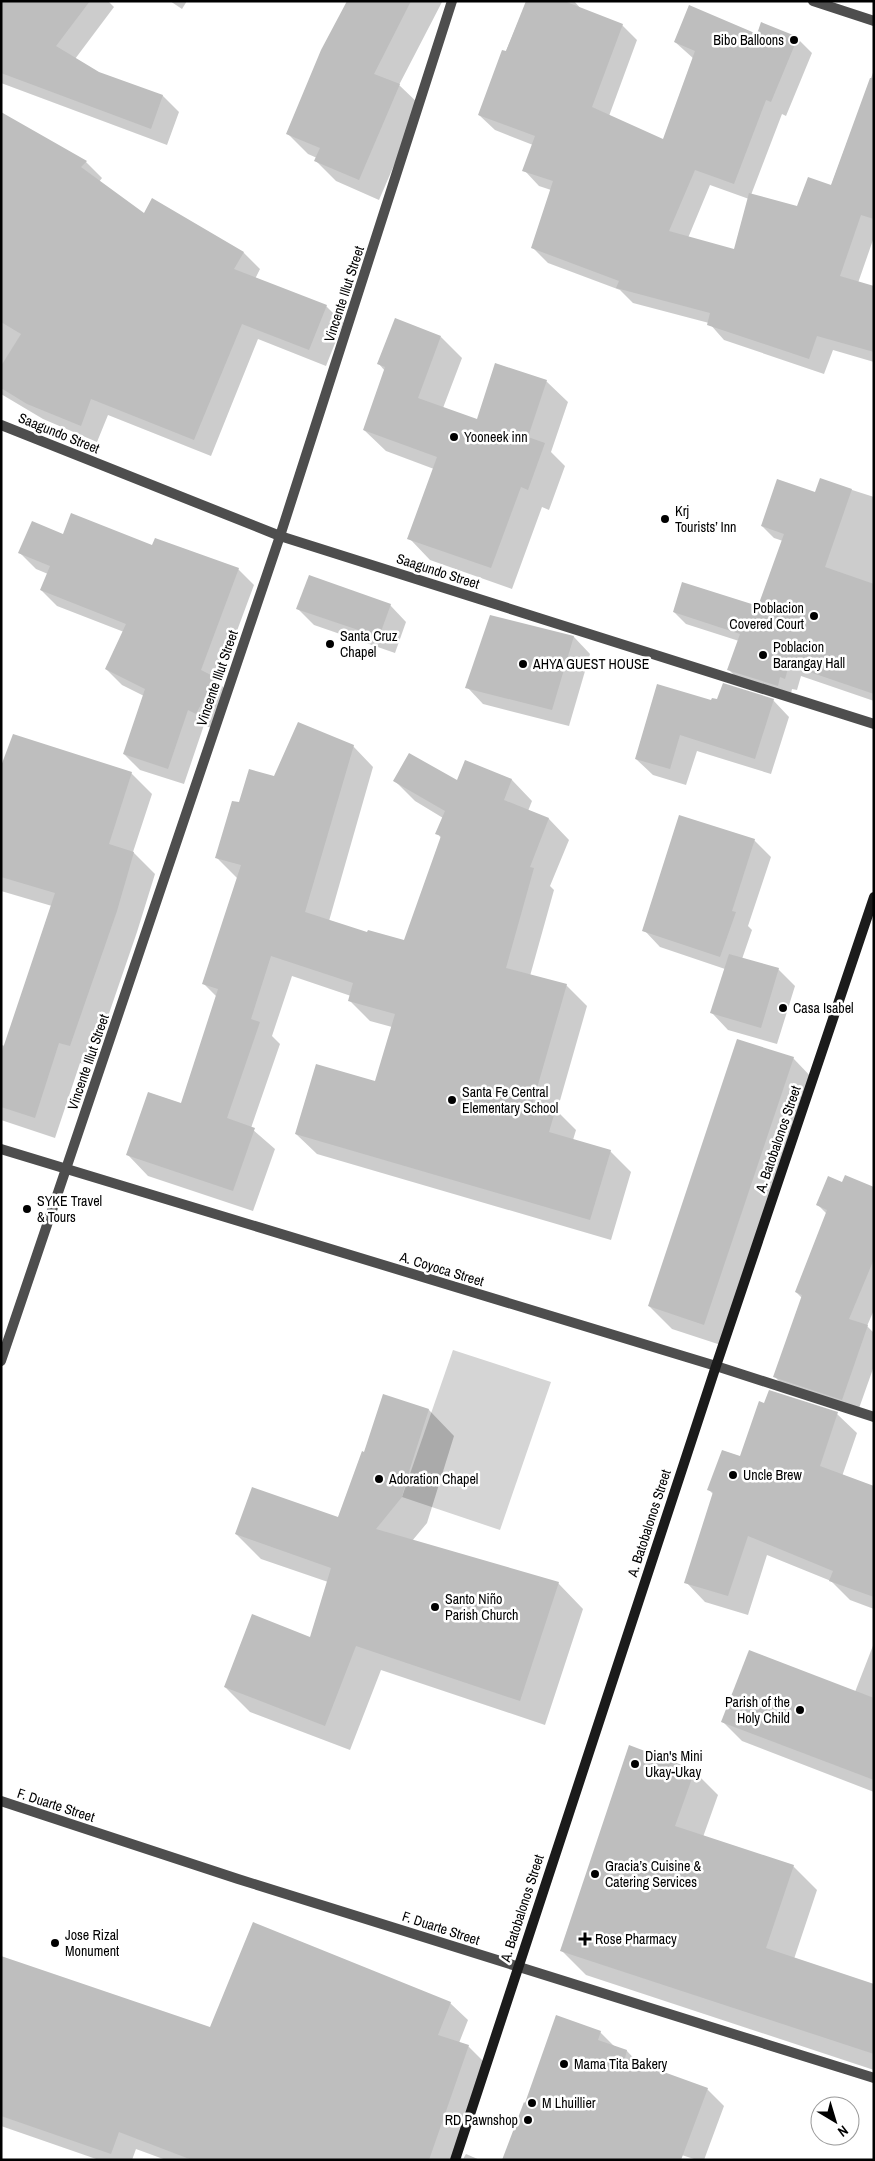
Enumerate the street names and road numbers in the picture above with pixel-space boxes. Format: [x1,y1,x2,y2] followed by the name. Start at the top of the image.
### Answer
[320,244,368,344] street label: Vincente Illut Street
[16,409,102,457] street label: Saagundo Street
[394,549,482,593] street label: Saagundo Street
[192,628,242,728] street label: Vincente Illut Street
[63,1012,113,1112] street label: Vincente Illut Street
[751,1083,805,1196] street label: A. Batobalonos Street
[397,1247,486,1290] street label: A. Coyoca Street
[623,1467,675,1580] street label: A. Batobalonos Street
[15,1784,97,1826] street label: F. Duarte Street
[496,1852,548,1965] street label: A. Batobalonos Street
[400,1907,482,1949] street label: F. Duarte Street

